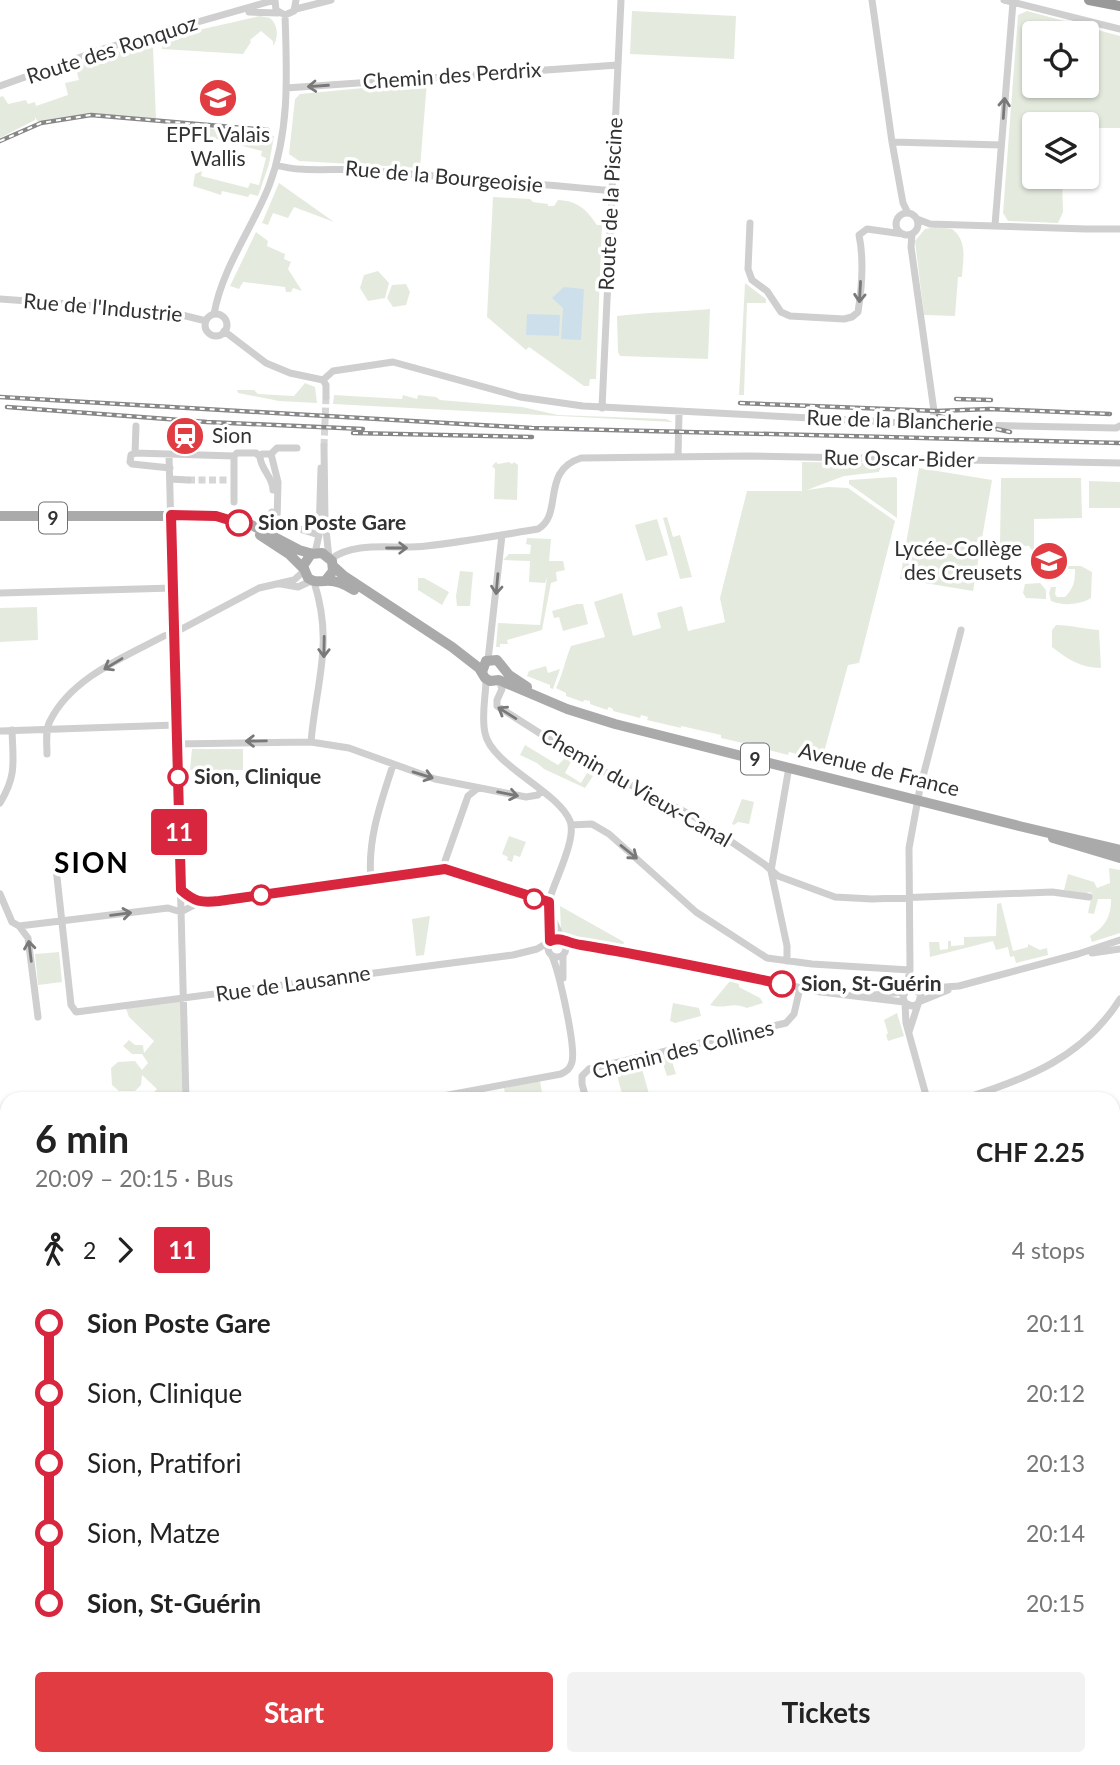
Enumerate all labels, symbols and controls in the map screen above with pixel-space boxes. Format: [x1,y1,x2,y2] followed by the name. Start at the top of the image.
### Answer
[23,9,200,88] street label: Route des Ronquoz
[1022,21,1099,189] map controls
[1022,21,1099,98] button: locate
[362,56,543,93] street label: Chemin des Perdrix
[197,77,239,119] school or university icon: EPFL Valais Wallis
[307,80,330,93] one-way arrow
[998,98,1011,120] one-way arrow
[1022,112,1099,189] button: layers
[592,117,627,291] street label: Route de la Piscine
[166,121,270,170] place label: EPFL Valais Wallis
[344,154,544,197] street label: Rue de la Bourgeoisie
[854,280,867,303] one-way arrow
[23,287,184,326] street label: Rue de l'Industrie
[806,404,994,435] street label: Rue de la Blancherie
[164,415,206,457] station icon: Sion
[212,422,252,447] place label: Sion
[823,444,975,471] street label: Rue Oscar-Bider
[39,503,67,534] road number: 9
[258,509,406,534] place label: Sion Poste Gare
[226,510,252,536] marker: Sion Poste Gare
[894,535,1022,584] place label: Lycée-Collège des Creusets
[1028,540,1070,582] school or university icon: Lycée-Collège des Creusets
[385,541,408,555] one-way arrow
[490,573,503,595] one-way arrow
[317,635,330,658] one-way arrow
[104,657,124,671] one-way arrow
[498,705,518,719] one-way arrow
[537,722,736,851] street label: Chemin du Vieux-Canal
[245,734,268,748] one-way arrow
[796,736,962,801] street label: Avenue de France
[741,744,769,774] road number: 9
[194,763,321,788] place label: Sion, Clinique
[168,767,188,787] marker: Sion, Clinique
[412,769,434,782] one-way arrow
[496,787,519,801] one-way arrow
[148,809,210,855] line badge: 11
[165,817,193,846] text: 11
[54,845,130,879] district label: SION
[620,845,638,860] one-way arrow
[251,885,271,905] unlabelled marker
[524,889,544,909] unlabelled marker
[110,907,132,920] one-way arrow
[23,940,36,963] one-way arrow
[214,959,372,1006] street label: Rue de Lausanne
[801,970,942,995] place label: Sion, St-Guérin
[769,971,795,997] marker: Sion, St-Guérin
[589,1014,776,1083] street label: Chemin des Collines
[35,1115,129,1161] text: 6 min
[976,1136,1085,1168] text: CHF 2.25
[35,1164,234,1192] text: 20:09 – 20:15 · Bus
[35,1231,73,1269] icon: walk
[106,1231,144,1269] icon: forward
[168,1235,196,1264] text: 11
[83,1236,96,1264] text: 2
[1012,1236,1085,1264] text: 4 stops
[87,1307,271,1339] text: Sion Poste Gare
[1026,1309,1085,1337] text: 20:11
[87,1377,242,1409] text: Sion, Clinique
[1026,1379,1085,1407] text: 20:12
[87,1447,242,1479] text: Sion, Pratifori
[1026,1449,1085,1477] text: 20:13
[87,1517,220,1549] text: Sion, Matze
[1026,1519,1085,1547] text: 20:14
[87,1587,261,1619] text: Sion, St-Guérin
[1026,1589,1085,1617] text: 20:15
[35,1672,553,1752] button: Start
[567,1672,1085,1752] button: Tickets

